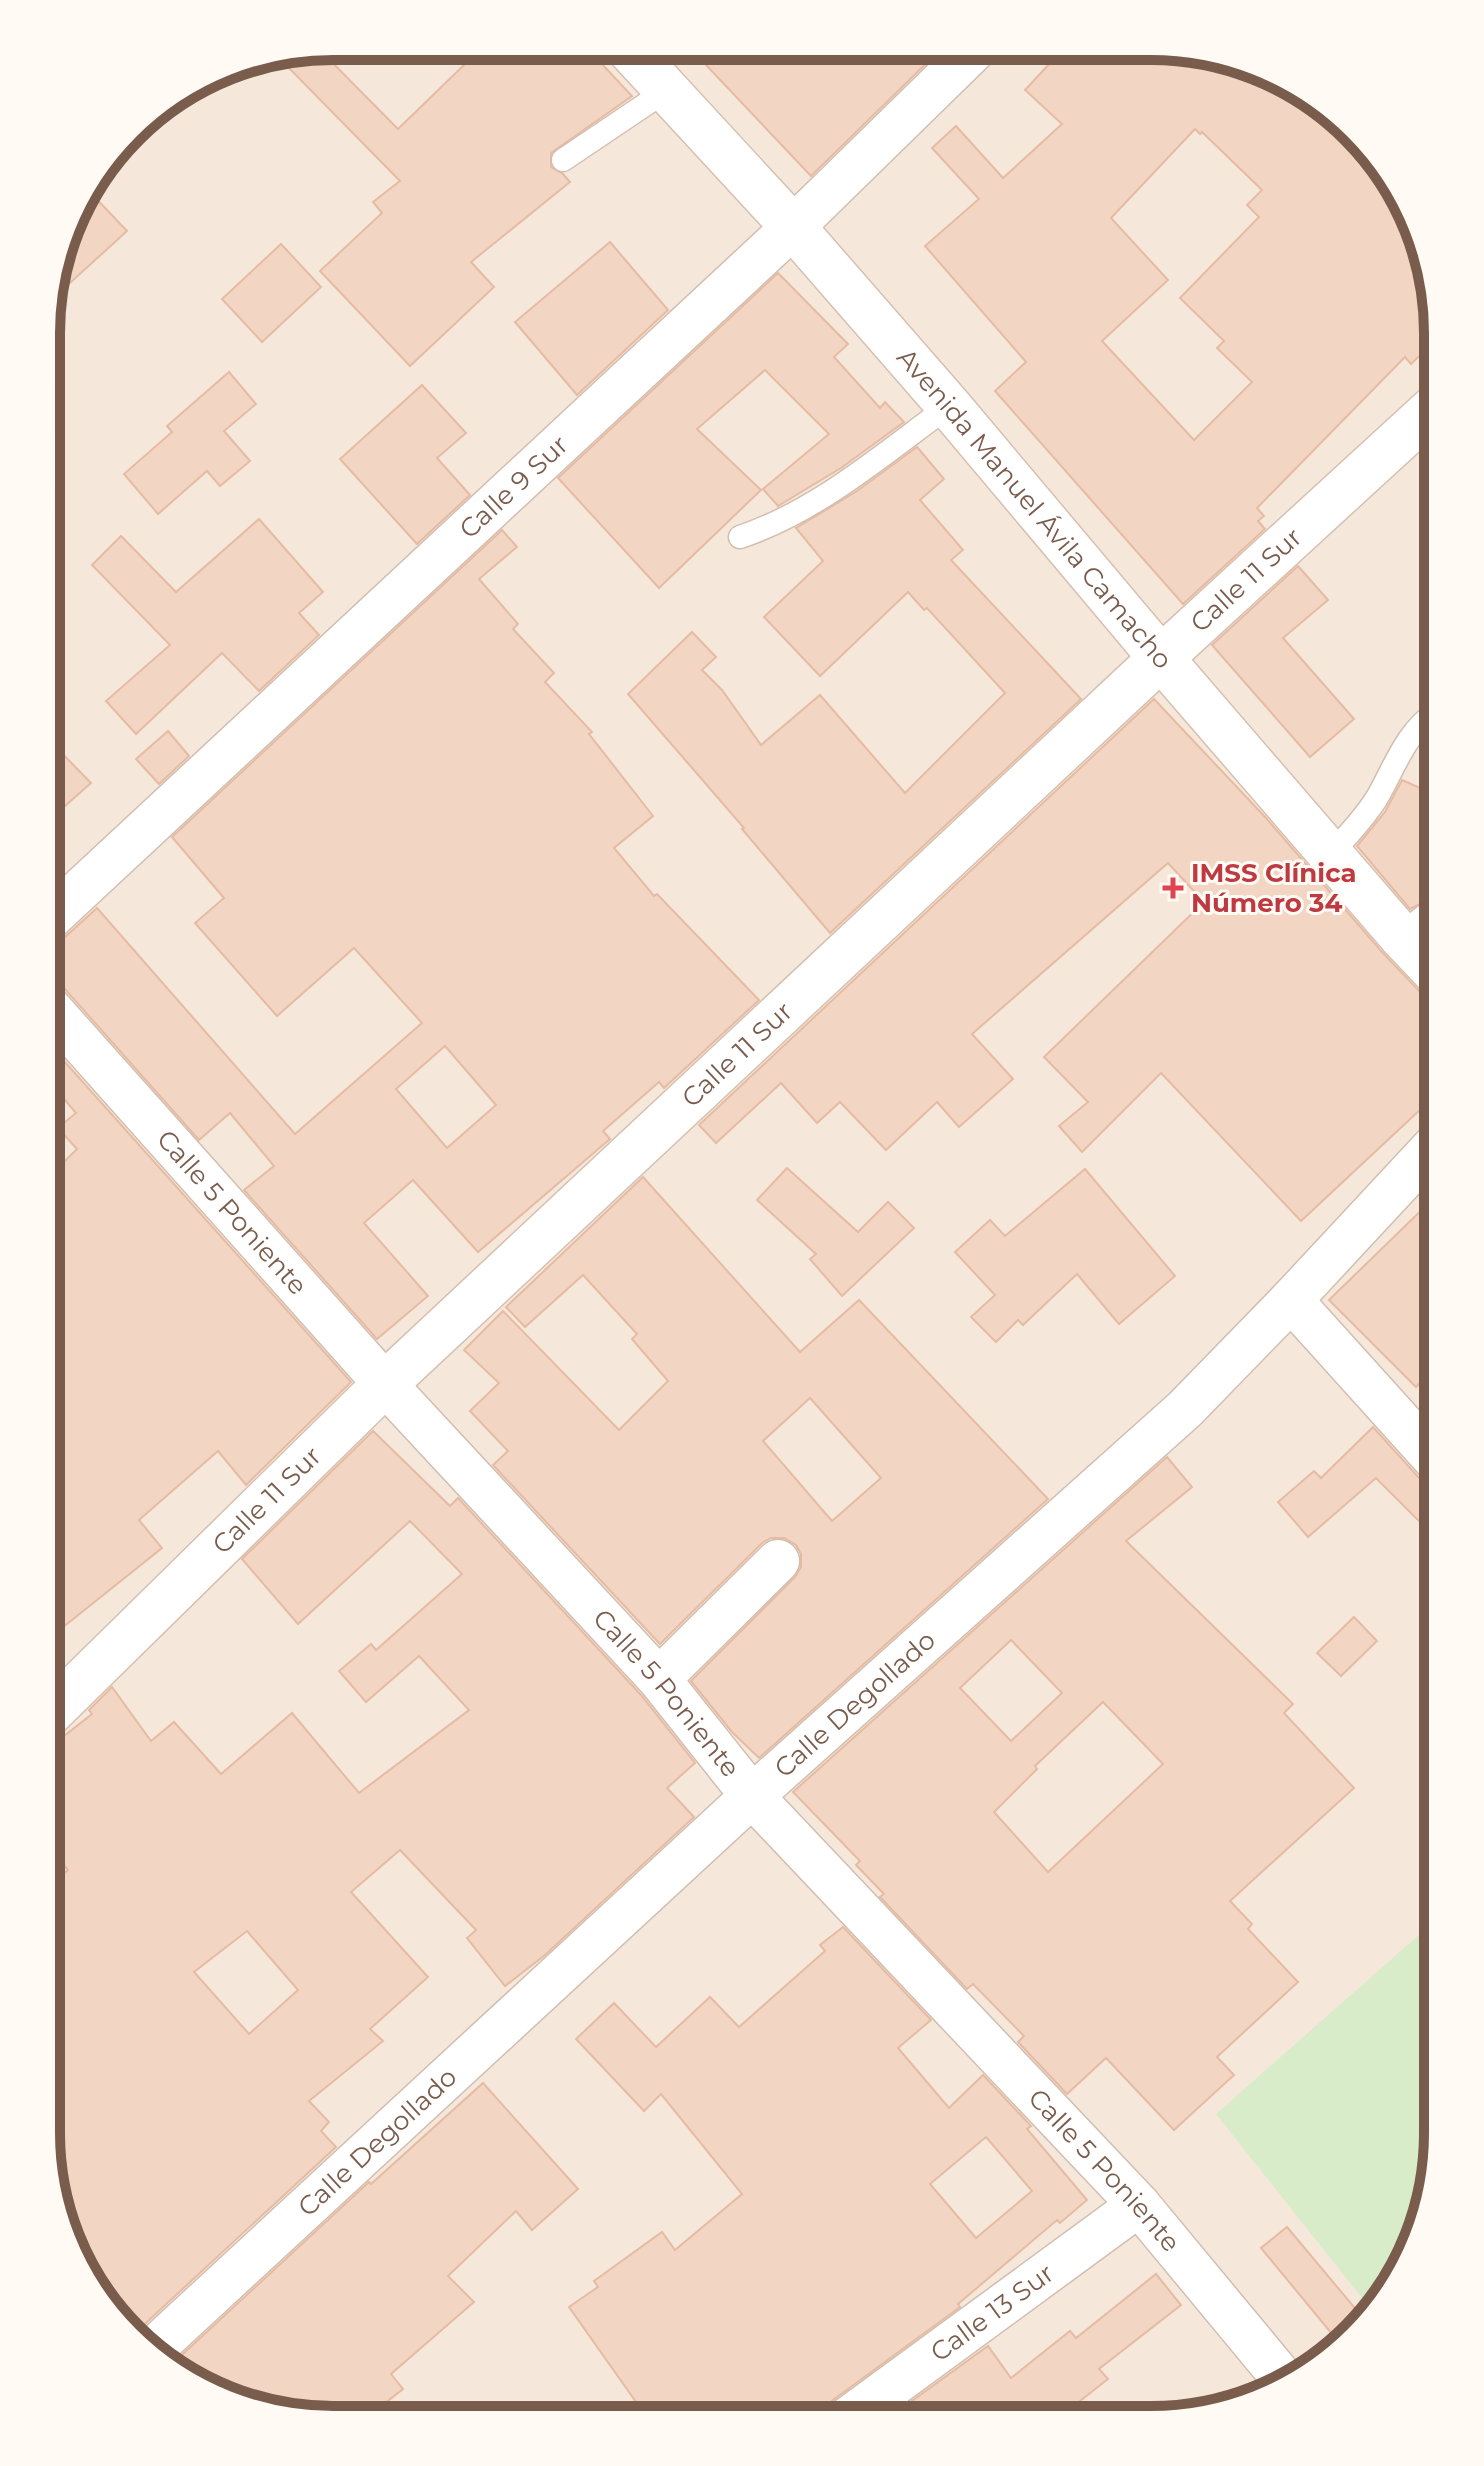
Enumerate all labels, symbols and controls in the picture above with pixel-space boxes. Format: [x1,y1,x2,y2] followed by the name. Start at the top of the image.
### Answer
[890,342,1179,675] street label: Avenida Manuel Ávila Camacho
[453,429,575,545] street label: Calle 9 Sur
[1184,521,1308,639] street label: Calle 11 Sur
[1191,857,1357,919] place label: IMSS Clínica Número 34
[1162,877,1184,899] marker: IMSS Clínica Número 34
[675,995,799,1114] street label: Calle 11 Sur
[150,1123,314,1301] street label: Calle 5 Poniente
[206,1440,328,1561] street label: Calle 11 Sur
[586,1603,747,1783] street label: Calle 5 Poniente
[768,1624,942,1784] street label: Calle Degollado
[291,2061,463,2223] street label: Calle Degollado
[1022,2082,1187,2258] street label: Calle 5 Poniente
[924,2257,1060,2368] street label: Calle 13 Sur

